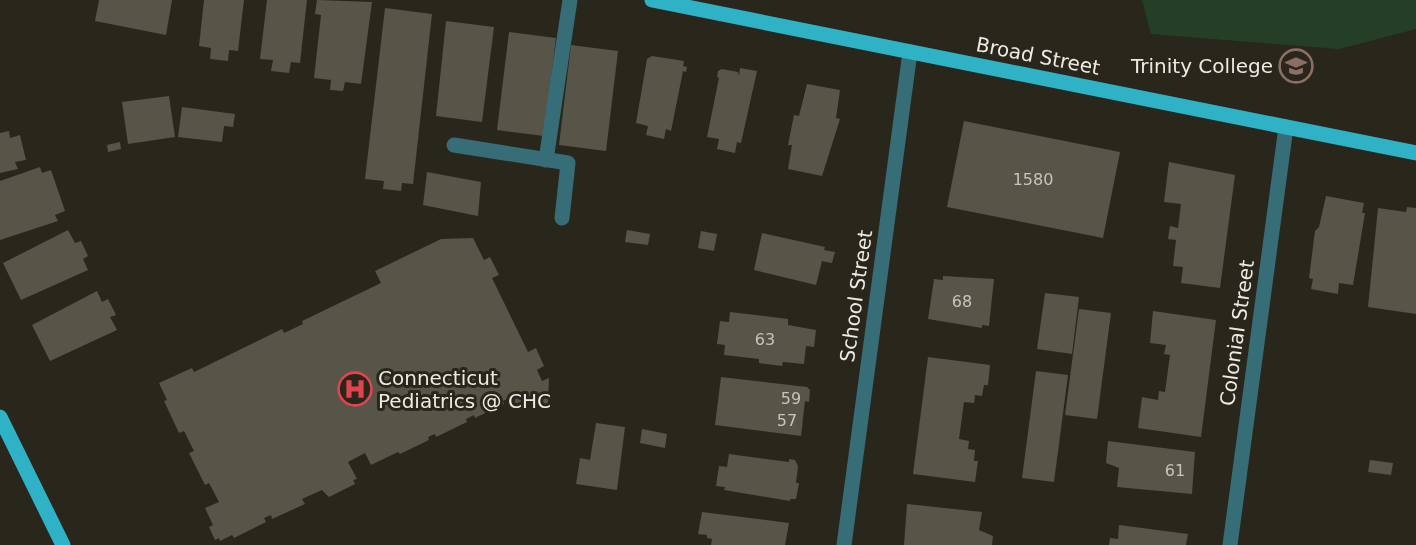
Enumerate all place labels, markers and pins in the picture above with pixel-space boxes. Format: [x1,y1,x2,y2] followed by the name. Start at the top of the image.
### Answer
[1278,48,1314,84] school or university icon: Trinity College
[1130,54,1273,78] place label: Trinity College
[378,366,551,413] place label: Connecticut Pediatrics @ CHC
[337,371,373,407] hospital icon: Connecticut Pediatrics @ CHC

